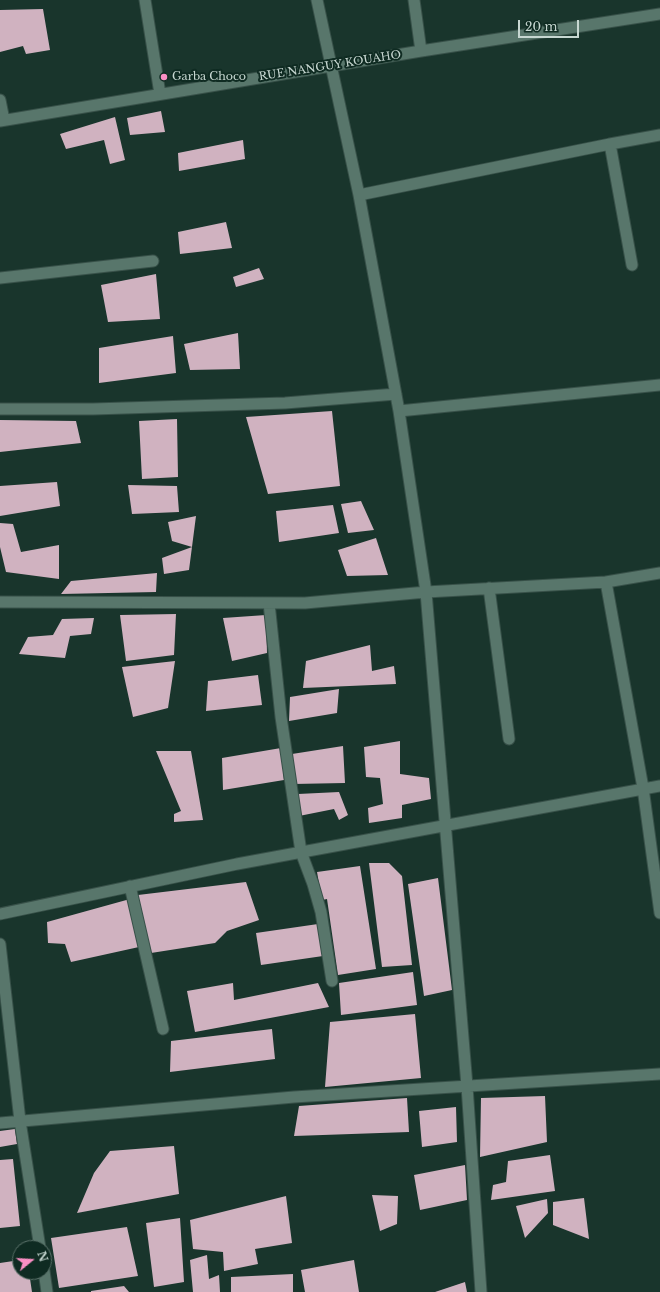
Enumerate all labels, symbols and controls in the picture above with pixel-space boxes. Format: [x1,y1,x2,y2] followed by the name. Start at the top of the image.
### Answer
[520,12,581,38] scale bar
[525,19,557,34] text: 20 m
[258,48,402,84] street label: RUE NANGUY KOUAHO
[172,70,246,84] place label: Garba Choco
[159,72,169,82] marker: Garba Choco
[12,1240,52,1280] north arrow
[34,1250,51,1264] text: N

